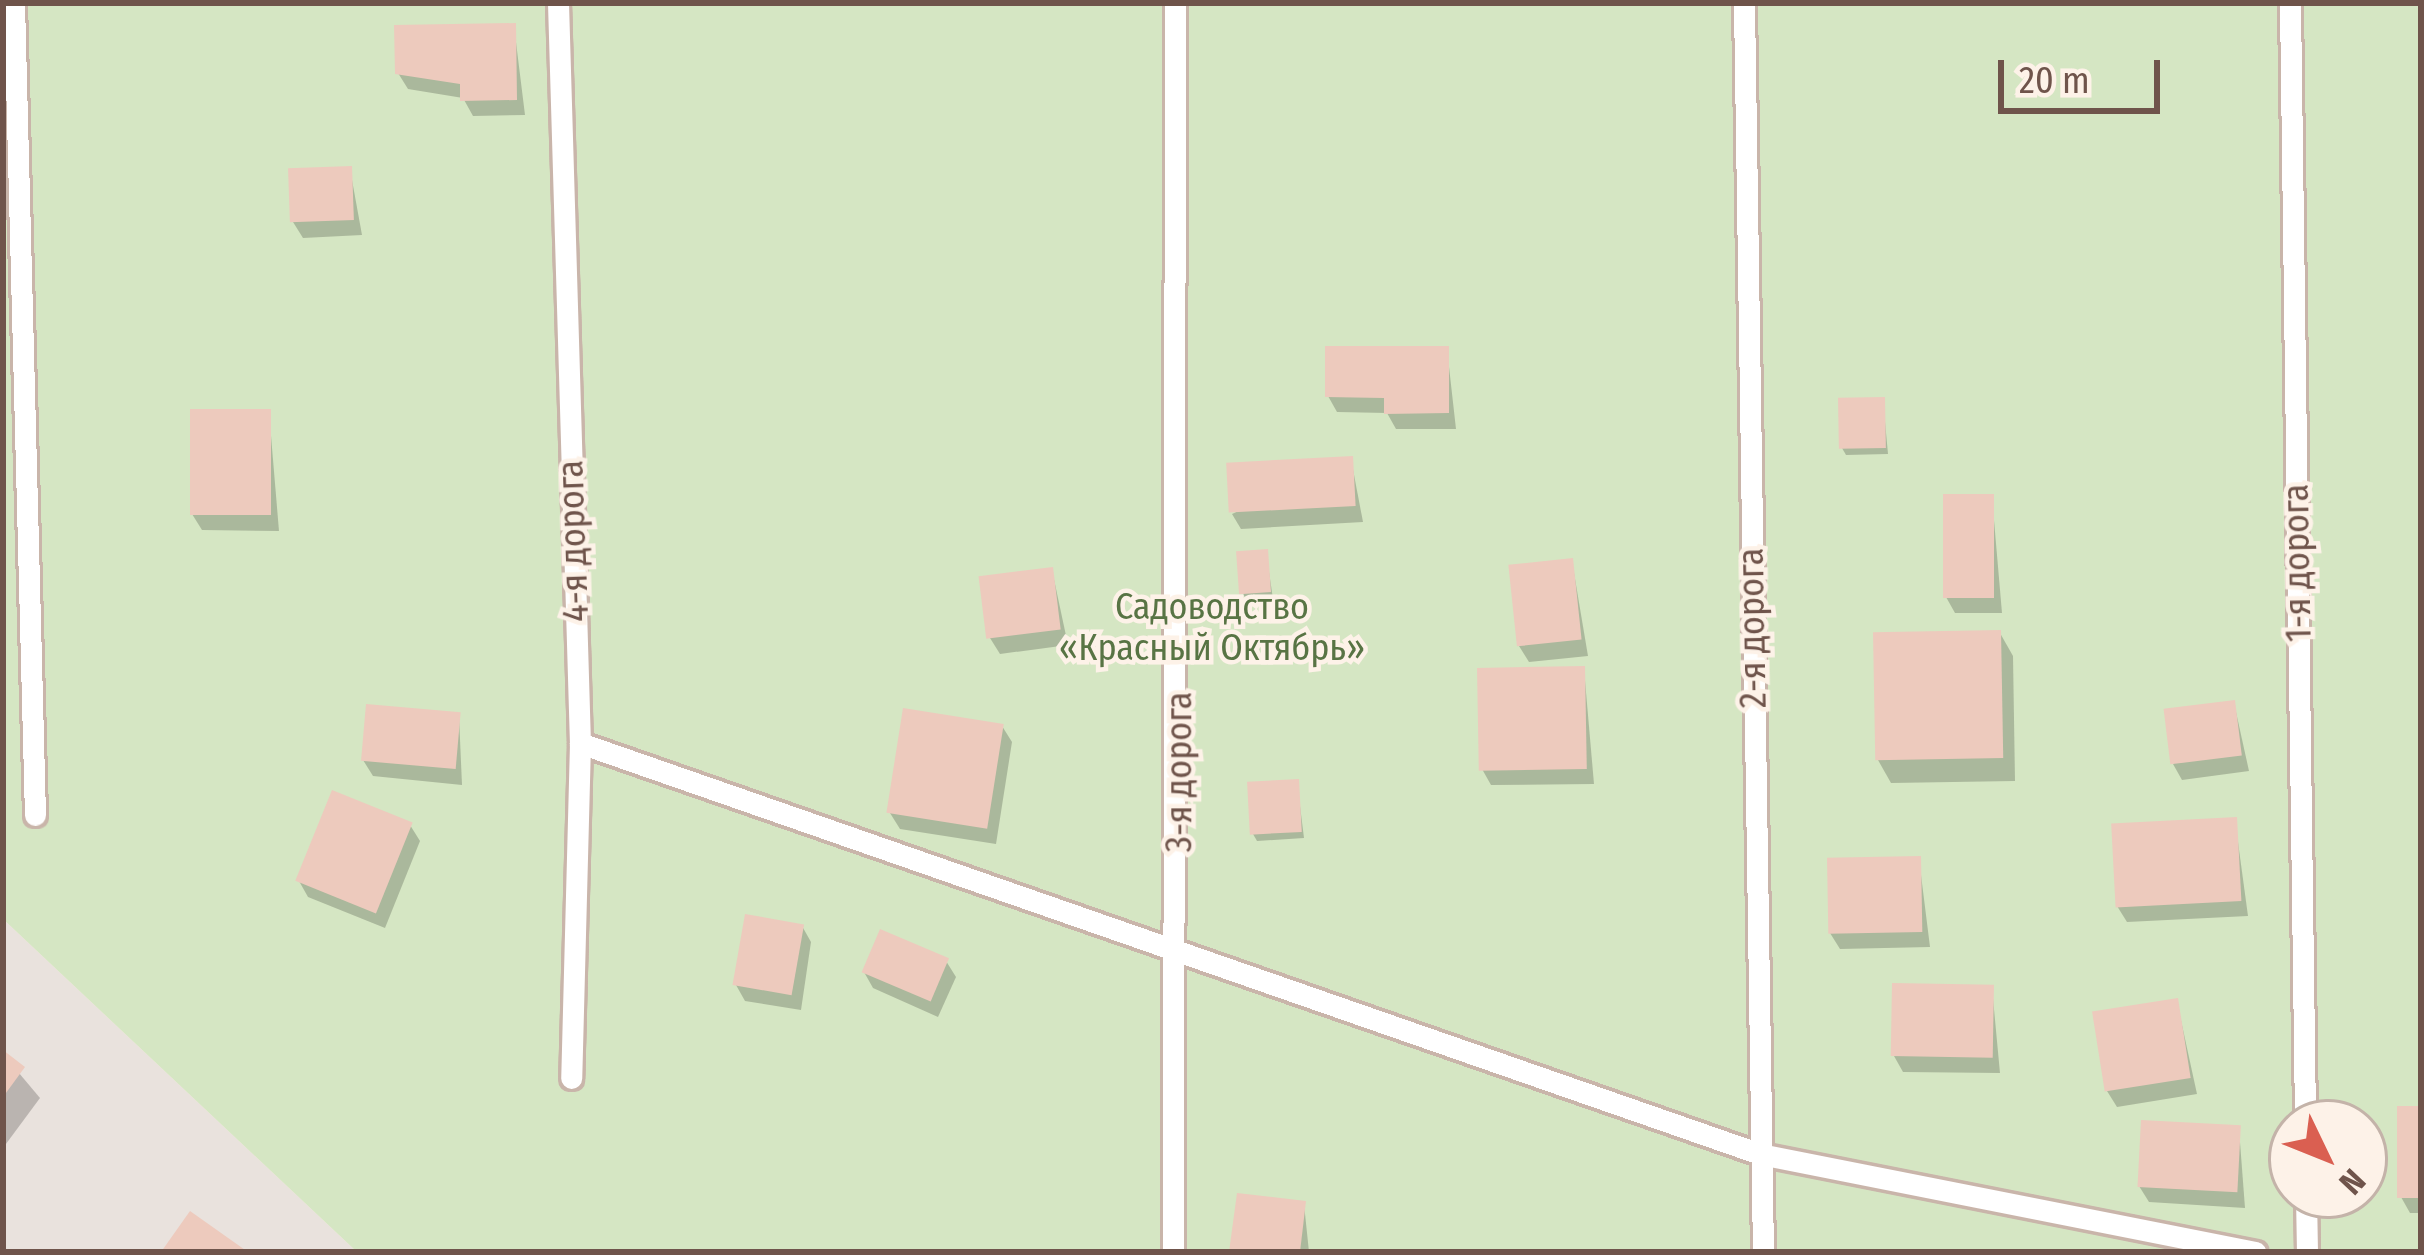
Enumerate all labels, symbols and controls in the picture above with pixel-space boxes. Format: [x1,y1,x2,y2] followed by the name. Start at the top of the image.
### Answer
[2004,36,2166,110] scale bar
[2019,59,2090,103] text: 20 m
[550,459,598,623] street label: 4-я дорога
[2275,483,2321,643] street label: 1-я дорога
[1730,547,1776,709] street label: 2-я дорога
[1059,585,1365,670] park label: Садоводство «Красный Октябрь»
[1158,692,1202,852] street label: 3-я дорога
[2268,1099,2388,1219] north arrow
[2331,1161,2374,1202] text: N

